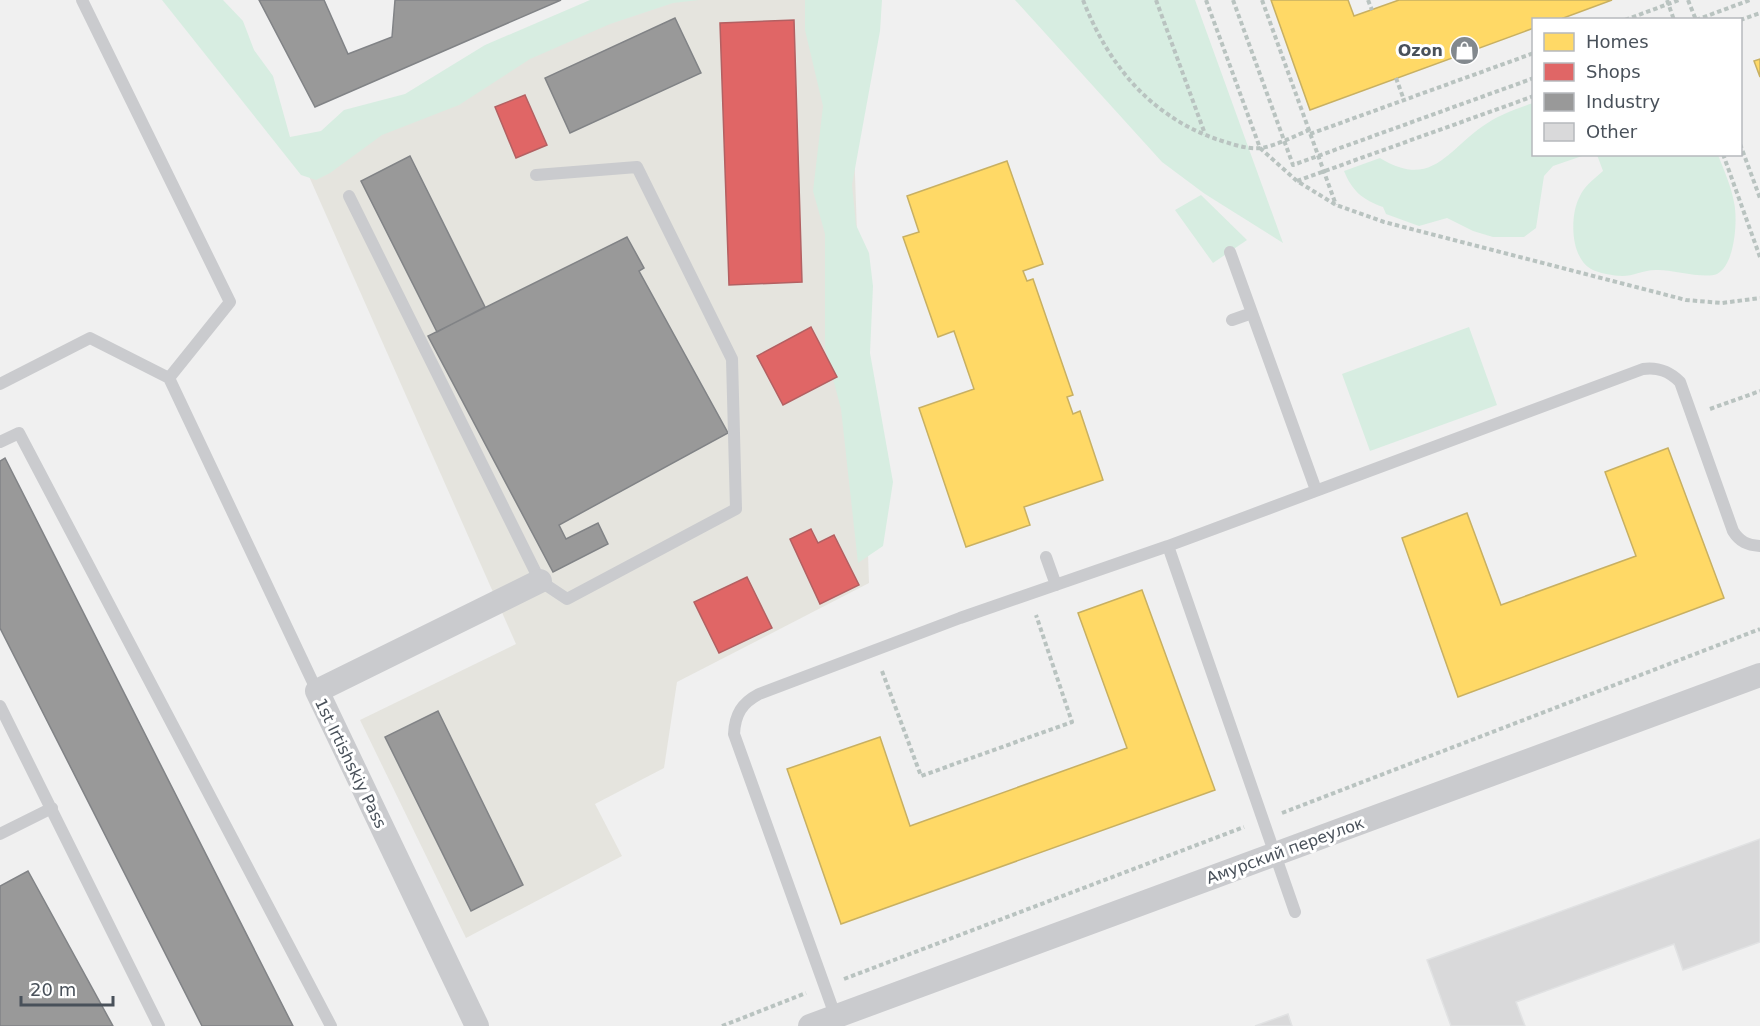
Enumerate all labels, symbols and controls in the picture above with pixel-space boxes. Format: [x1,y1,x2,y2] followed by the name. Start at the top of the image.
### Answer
[1532,18,1742,156] legend
[1586,31,1649,52] text: Homes
[1448,34,1480,66] shop icon: Ozon
[1398,41,1443,60] place label: Ozon
[1586,61,1641,82] text: Shops
[1586,91,1660,112] text: Industry
[1586,121,1638,142] text: Other
[311,695,390,831] street label: 1st Irtishskiy Pass
[1204,813,1367,888] street label: Амурский переулок
[21,969,112,1007] scale bar
[30,979,76,1000] text: 20 m

